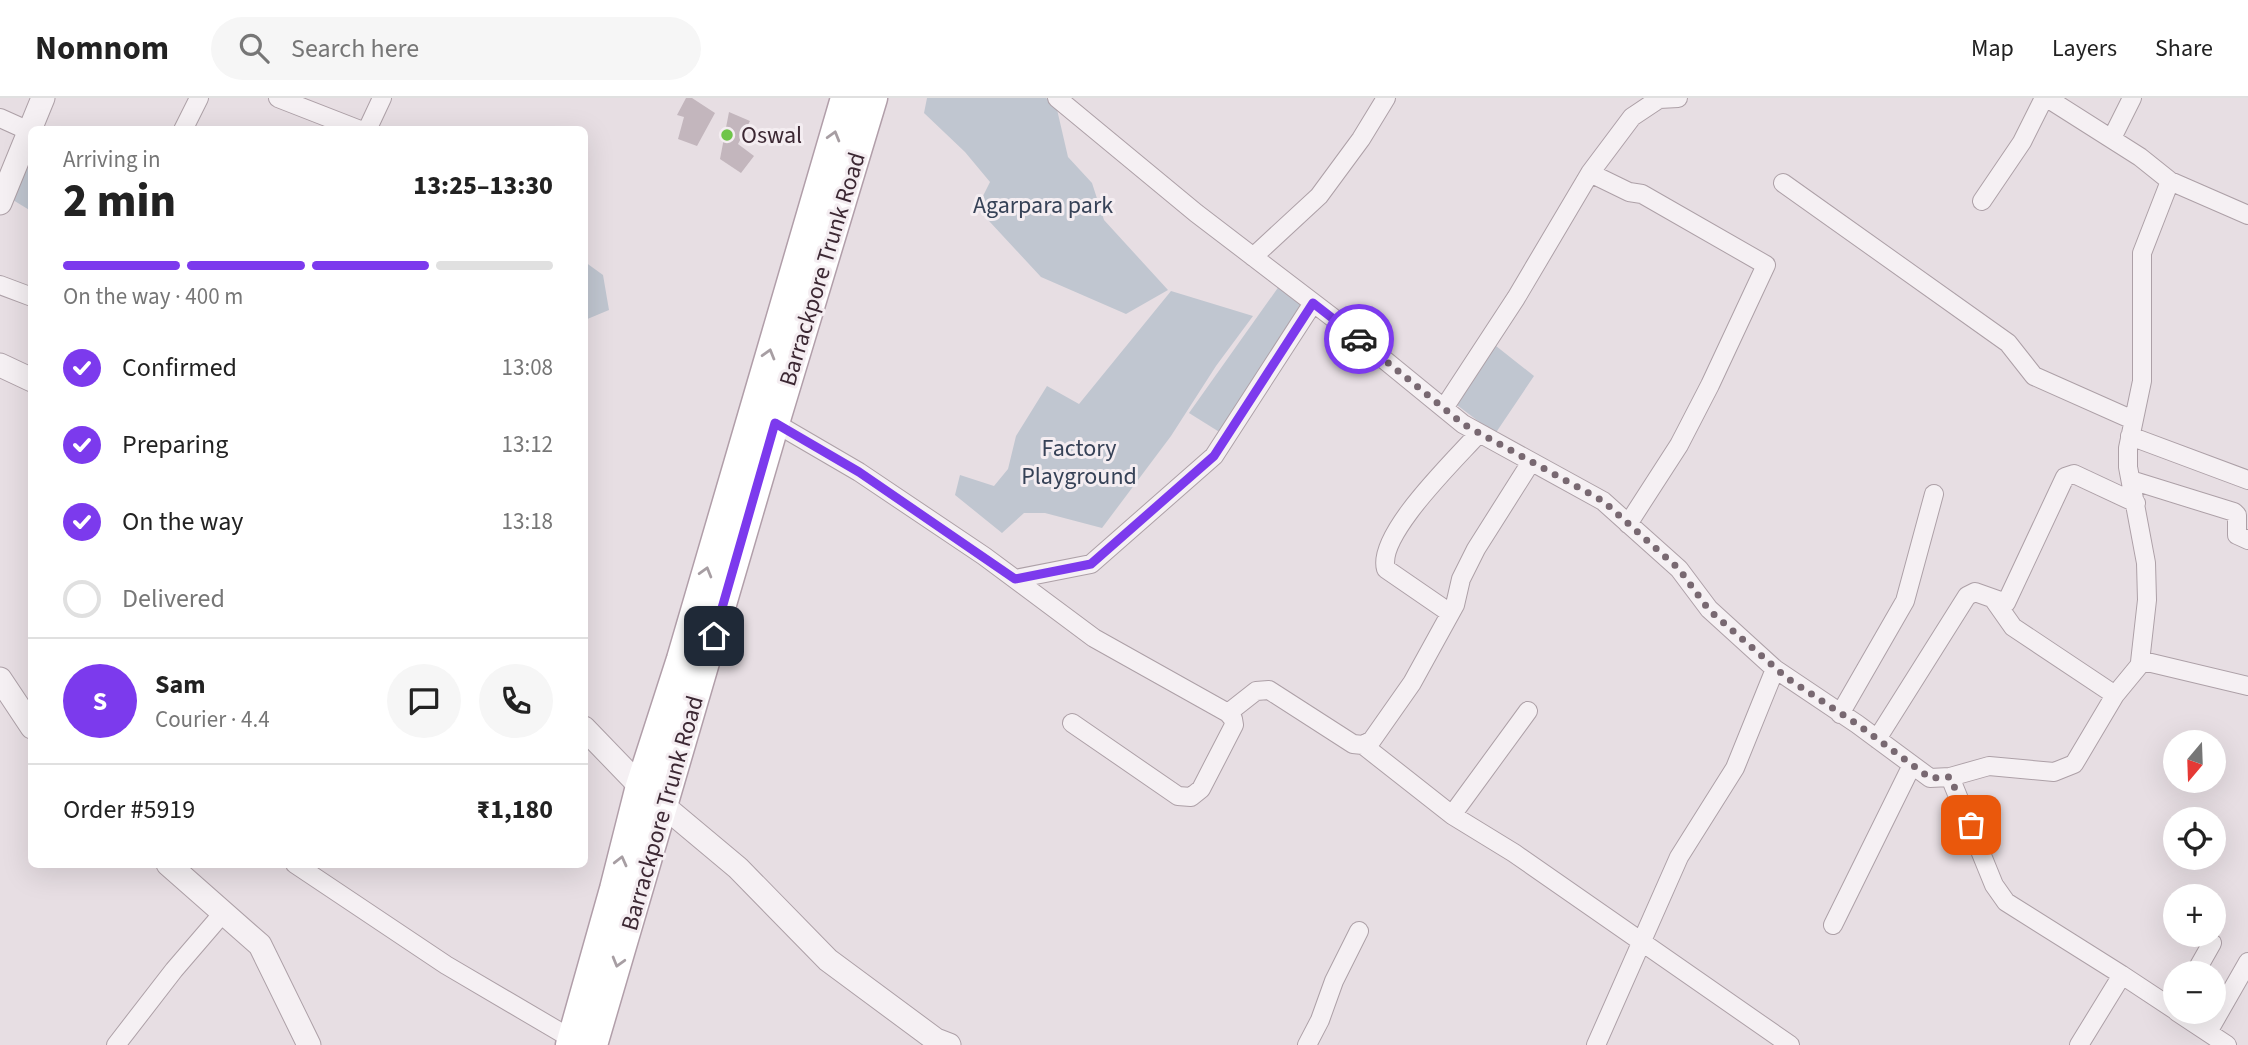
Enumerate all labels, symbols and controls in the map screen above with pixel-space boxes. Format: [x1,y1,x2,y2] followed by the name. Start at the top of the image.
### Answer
[211,17,701,80] search box
[35,25,169,72] text: Nomnom
[235,29,273,67] icon: search
[291,30,419,67] text: Search here
[1971,31,2014,66] text: Map
[2052,31,2117,66] text: Layers
[2155,31,2213,66] text: Share
[741,118,802,153] place label: Oswal
[719,127,735,143] marker: Oswal
[825,130,840,142] one-way arrow
[63,143,161,176] text: Arriving in
[770,148,875,390] street label: Barrackpore Trunk Road
[413,167,553,204] text: 13:25–13:30
[63,169,176,234] text: 2 min
[973,188,1113,223] park label: Agarpara park
[63,280,243,313] text: On the way · 400 m
[1324,304,1394,374] courier
[1340,320,1378,358] icon: car
[761,348,776,360] one-way arrow
[63,349,101,387] icon: check
[122,349,237,386] text: Confirmed
[502,351,553,384] text: 13:08
[63,426,101,464] icon: check
[122,426,228,463] text: Preparing
[502,428,553,461] text: 13:12
[1021,431,1137,494] park label: Factory Playground
[63,503,101,541] icon: check
[122,503,243,540] text: On the way
[502,505,553,538] text: 13:18
[697,567,712,579] one-way arrow
[122,580,225,617] text: Delivered
[684,606,744,666] pin
[695,617,733,655] icon: home
[387,664,461,738] button: chat
[479,664,553,738] button: phone
[155,666,205,703] text: Sam
[93,683,107,720] text: S
[612,692,713,935] street label: Barrackpore Trunk Road
[155,703,270,736] text: Courier · 4.4
[2163,730,2226,793] north arrow
[2163,730,2226,1024] map controls
[63,791,195,828] text: Order #5919
[477,791,553,828] text: ₹1,180
[1941,795,2001,855] pin
[1952,806,1990,844] icon: bag
[2163,807,2226,870] button: locate
[613,855,627,867] one-way arrow
[2163,884,2226,947] button: +
[611,956,626,968] one-way arrow
[2163,961,2226,1024] button: −

